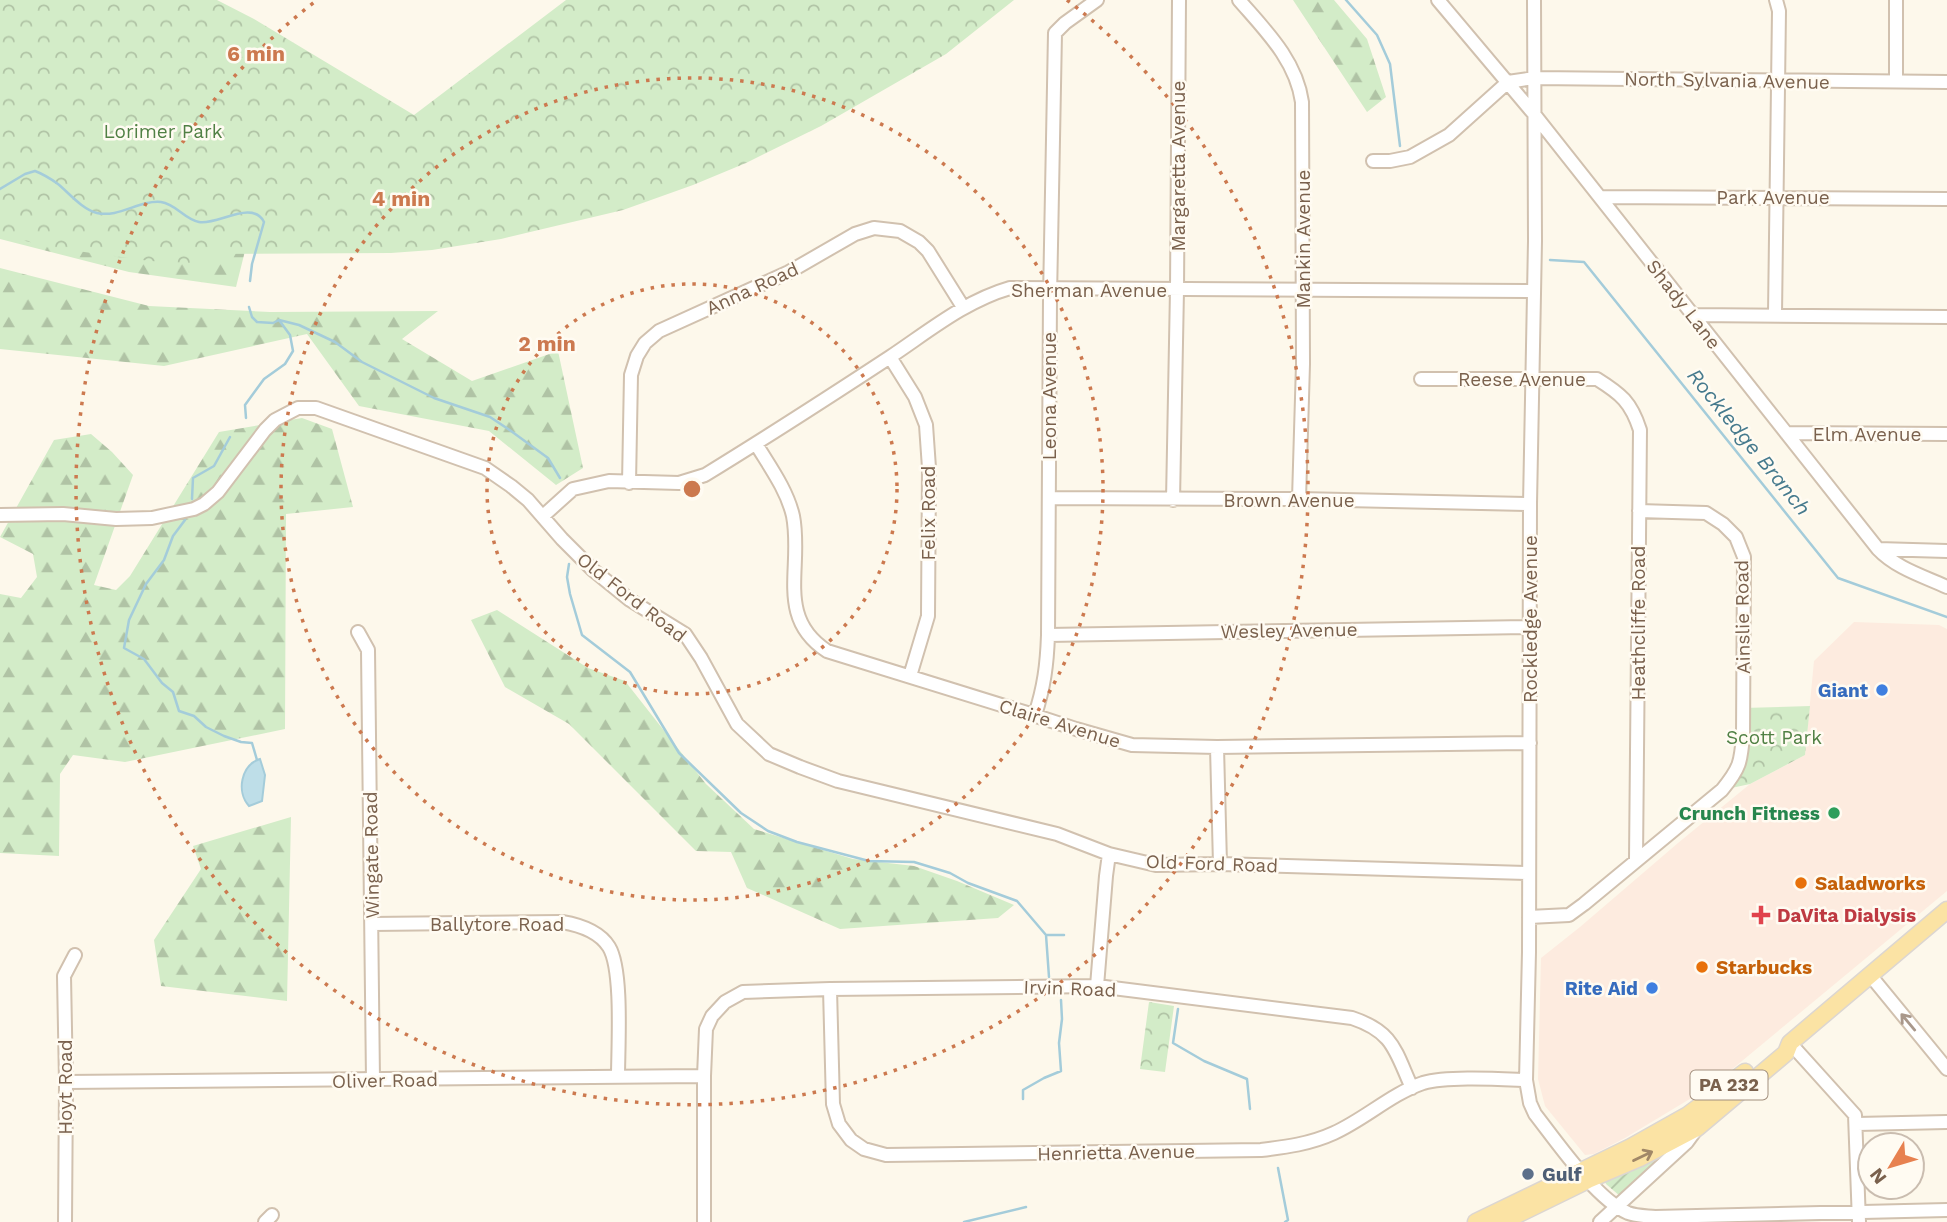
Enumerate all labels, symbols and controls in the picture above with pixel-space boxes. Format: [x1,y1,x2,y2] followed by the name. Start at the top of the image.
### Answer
[227,41,285,66] text: 6 min
[1624,67,1830,94] street label: North Sylvania Avenue
[1167,80,1190,252] street label: Margaretta Avenue
[103,120,223,143] park label: Lorimer Park
[1292,169,1315,309] street label: Mankin Avenue
[372,186,430,211] text: 4 min
[1716,186,1830,209] street label: Park Avenue
[1642,255,1726,354] street label: Shady Lane
[702,257,802,320] street label: Anna Road
[1011,279,1167,302] street label: Sherman Avenue
[518,331,576,356] text: 2 min
[1038,332,1061,460] street label: Leona Avenue
[1682,363,1816,520] water label: Rockledge Branch
[1458,368,1586,391] street label: Reese Avenue
[1813,423,1921,446] street label: Elm Avenue
[917,466,940,560] street label: Felix Road
[680,477,704,501] centre of rings
[1223,489,1355,512] street label: Brown Avenue
[1519,535,1542,703] street label: Rockledge Avenue
[1627,546,1650,700] street label: Heathcliffe Road
[572,548,691,647] street label: Old Ford Road
[1730,560,1755,674] street label: Ainslie Road
[1220,618,1358,643] street label: Wesley Avenue
[1818,679,1869,702] place label: Giant
[1874,682,1890,698] marker: Giant
[996,694,1123,753] street label: Claire Avenue
[1726,726,1822,749] park label: Scott Park
[359,791,384,919] street label: Wingate Road
[1679,802,1820,825] place label: Crunch Fitness
[1826,805,1842,821] marker: Crunch Fitness
[1145,850,1279,877] street label: Old Ford Road
[1815,872,1926,895] place label: Saladworks
[1793,875,1809,891] marker: Saladworks
[1777,904,1916,927] place label: DaVita Dialysis
[1751,905,1771,925] marker: DaVita Dialysis
[430,913,564,936] street label: Ballytore Road
[1716,956,1812,979] place label: Starbucks
[1694,959,1710,975] marker: Starbucks
[1023,975,1117,1002] street label: Irvin Road
[1565,977,1638,1000] place label: Rite Aid
[1644,980,1660,996] marker: Rite Aid
[1901,1014,1916,1032] one-way arrow
[54,1039,77,1135] street label: Hoyt Road
[332,1068,438,1093] street label: Oliver Road
[1690,1070,1768,1100] road number: PA 232
[1856,1131,1926,1201] north arrow
[1037,1140,1195,1165] street label: Henrietta Avenue
[1632,1148,1653,1162] one-way arrow
[1542,1163,1582,1186] place label: Gulf
[1865,1164,1891,1189] text: N
[1520,1166,1536,1182] marker: Gulf

